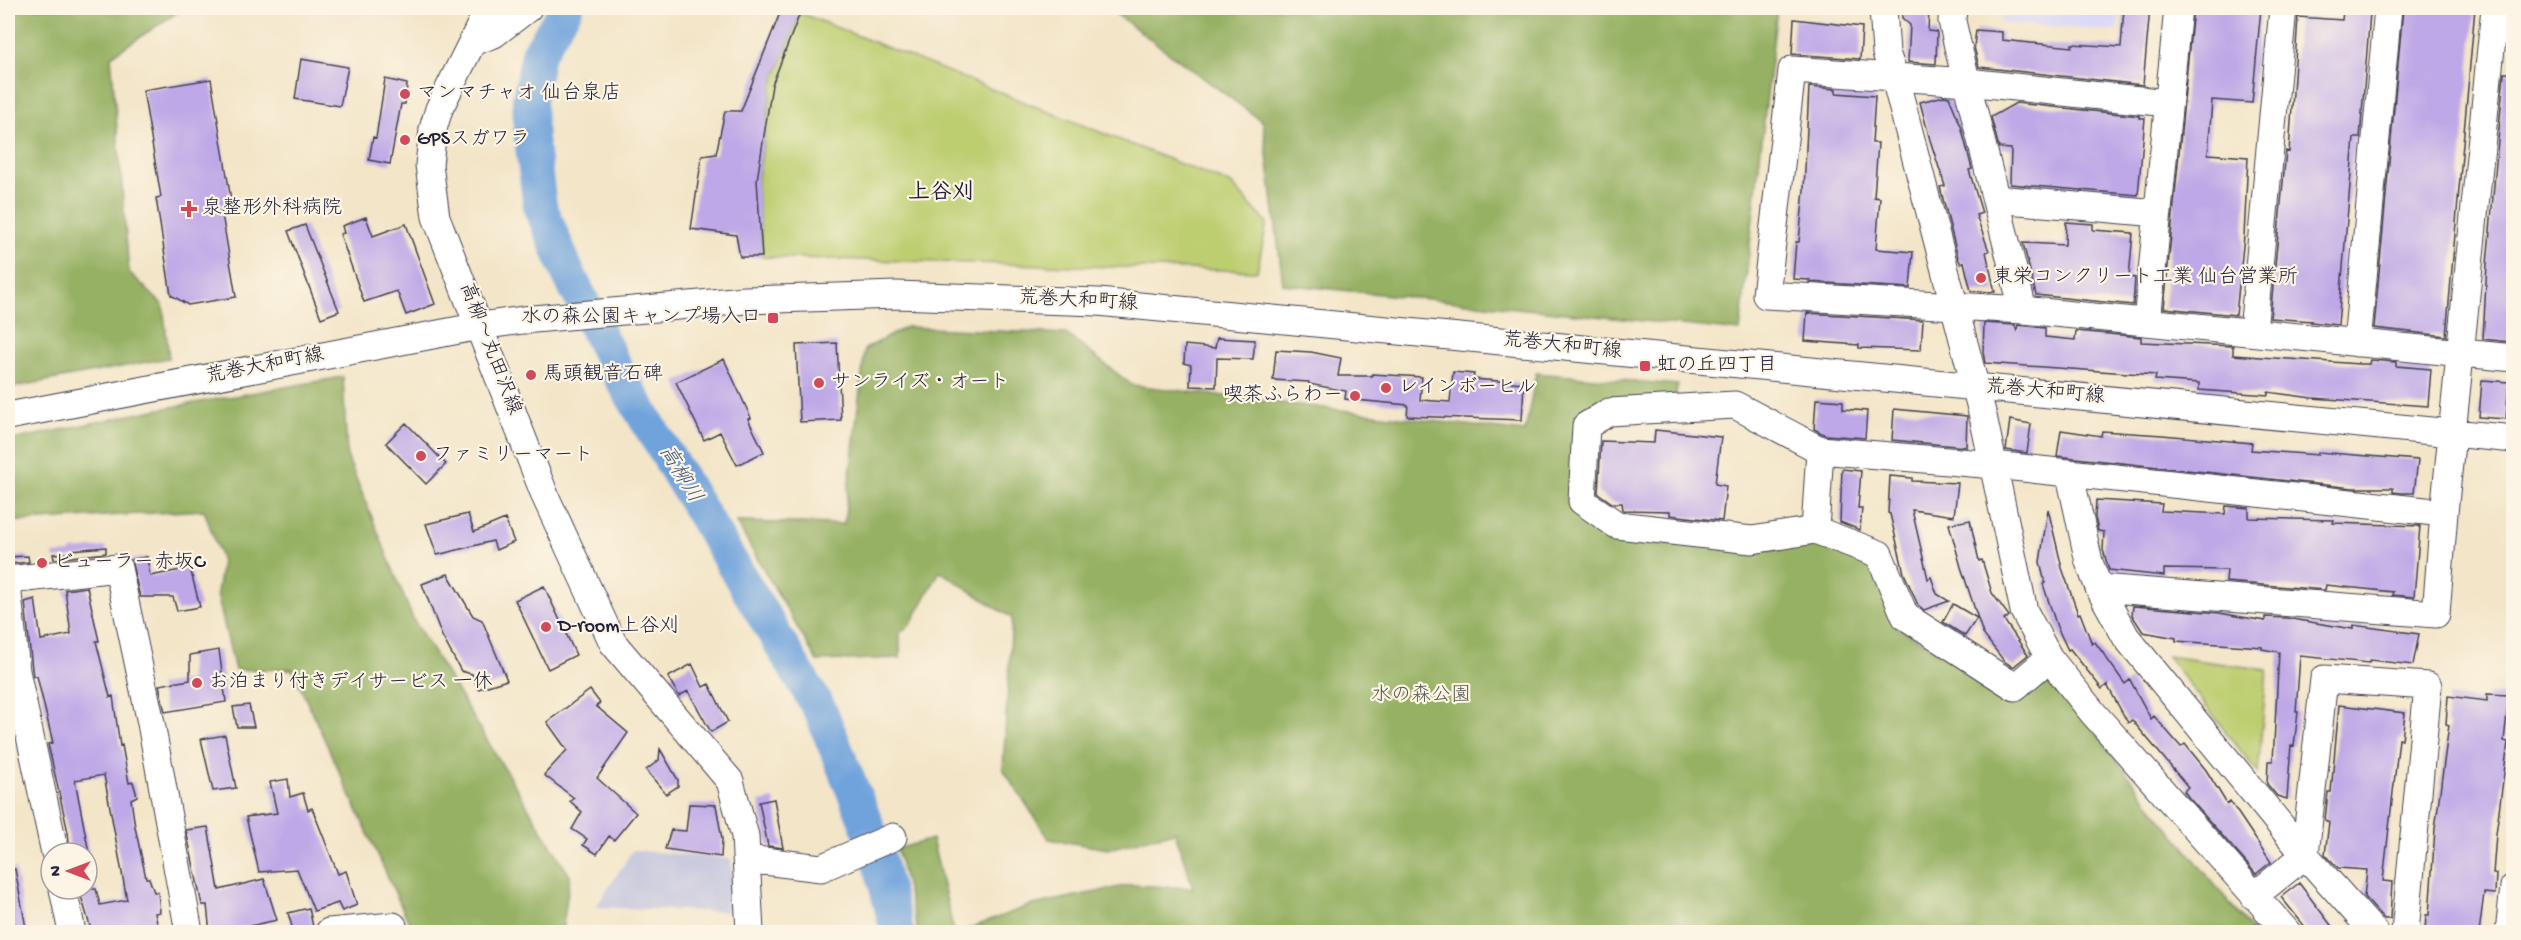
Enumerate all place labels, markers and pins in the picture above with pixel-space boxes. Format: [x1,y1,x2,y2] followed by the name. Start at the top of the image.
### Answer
[417,81,621,106] place label: マンマチャオ 仙台泉店
[398,87,412,101] marker: マンマチャオ 仙台泉店
[417,128,530,152] place label: GPSスガワラ
[398,133,412,147] marker: GPSスガワラ
[202,196,342,221] place label: 泉整形外科病院
[180,200,198,218] marker: 泉整形外科病院
[1993,265,2298,290] place label: 東栄コンクリート工業 仙台営業所
[1974,271,1988,285] marker: 東栄コンクリート工業 仙台営業所
[521,305,761,330] place label: 水の森公園キャンプ場入口
[766,311,780,325] marker: 水の森公園キャンプ場入口
[1657,354,1777,378] place label: 虹の丘四丁目
[1638,359,1652,373] marker: 虹の丘四丁目
[543,362,663,387] place label: 馬頭観音石碑
[524,368,538,382] marker: 馬頭観音石碑
[831,372,1009,395] place label: サンライズ・オート
[812,376,826,390] marker: サンライズ・オート
[1398,377,1537,400] place label: レインボーヒル
[1379,381,1393,395] marker: レインボーヒル
[1223,384,1343,408] place label: 喫茶ふらわー
[1348,389,1362,403] marker: 喫茶ふらわー
[433,445,593,468] place label: ファミリーマート
[414,449,428,463] marker: ファミリーマート
[54,550,206,575] place label: ビューラー赤坂C
[35,556,49,570] marker: ビューラー赤坂C
[556,614,679,639] place label: D-room上谷刈
[539,620,553,634] marker: D-room上谷刈
[209,670,493,695] place label: お泊まり付きデイサービス 一休
[190,676,204,690] marker: お泊まり付きデイサービス 一休

